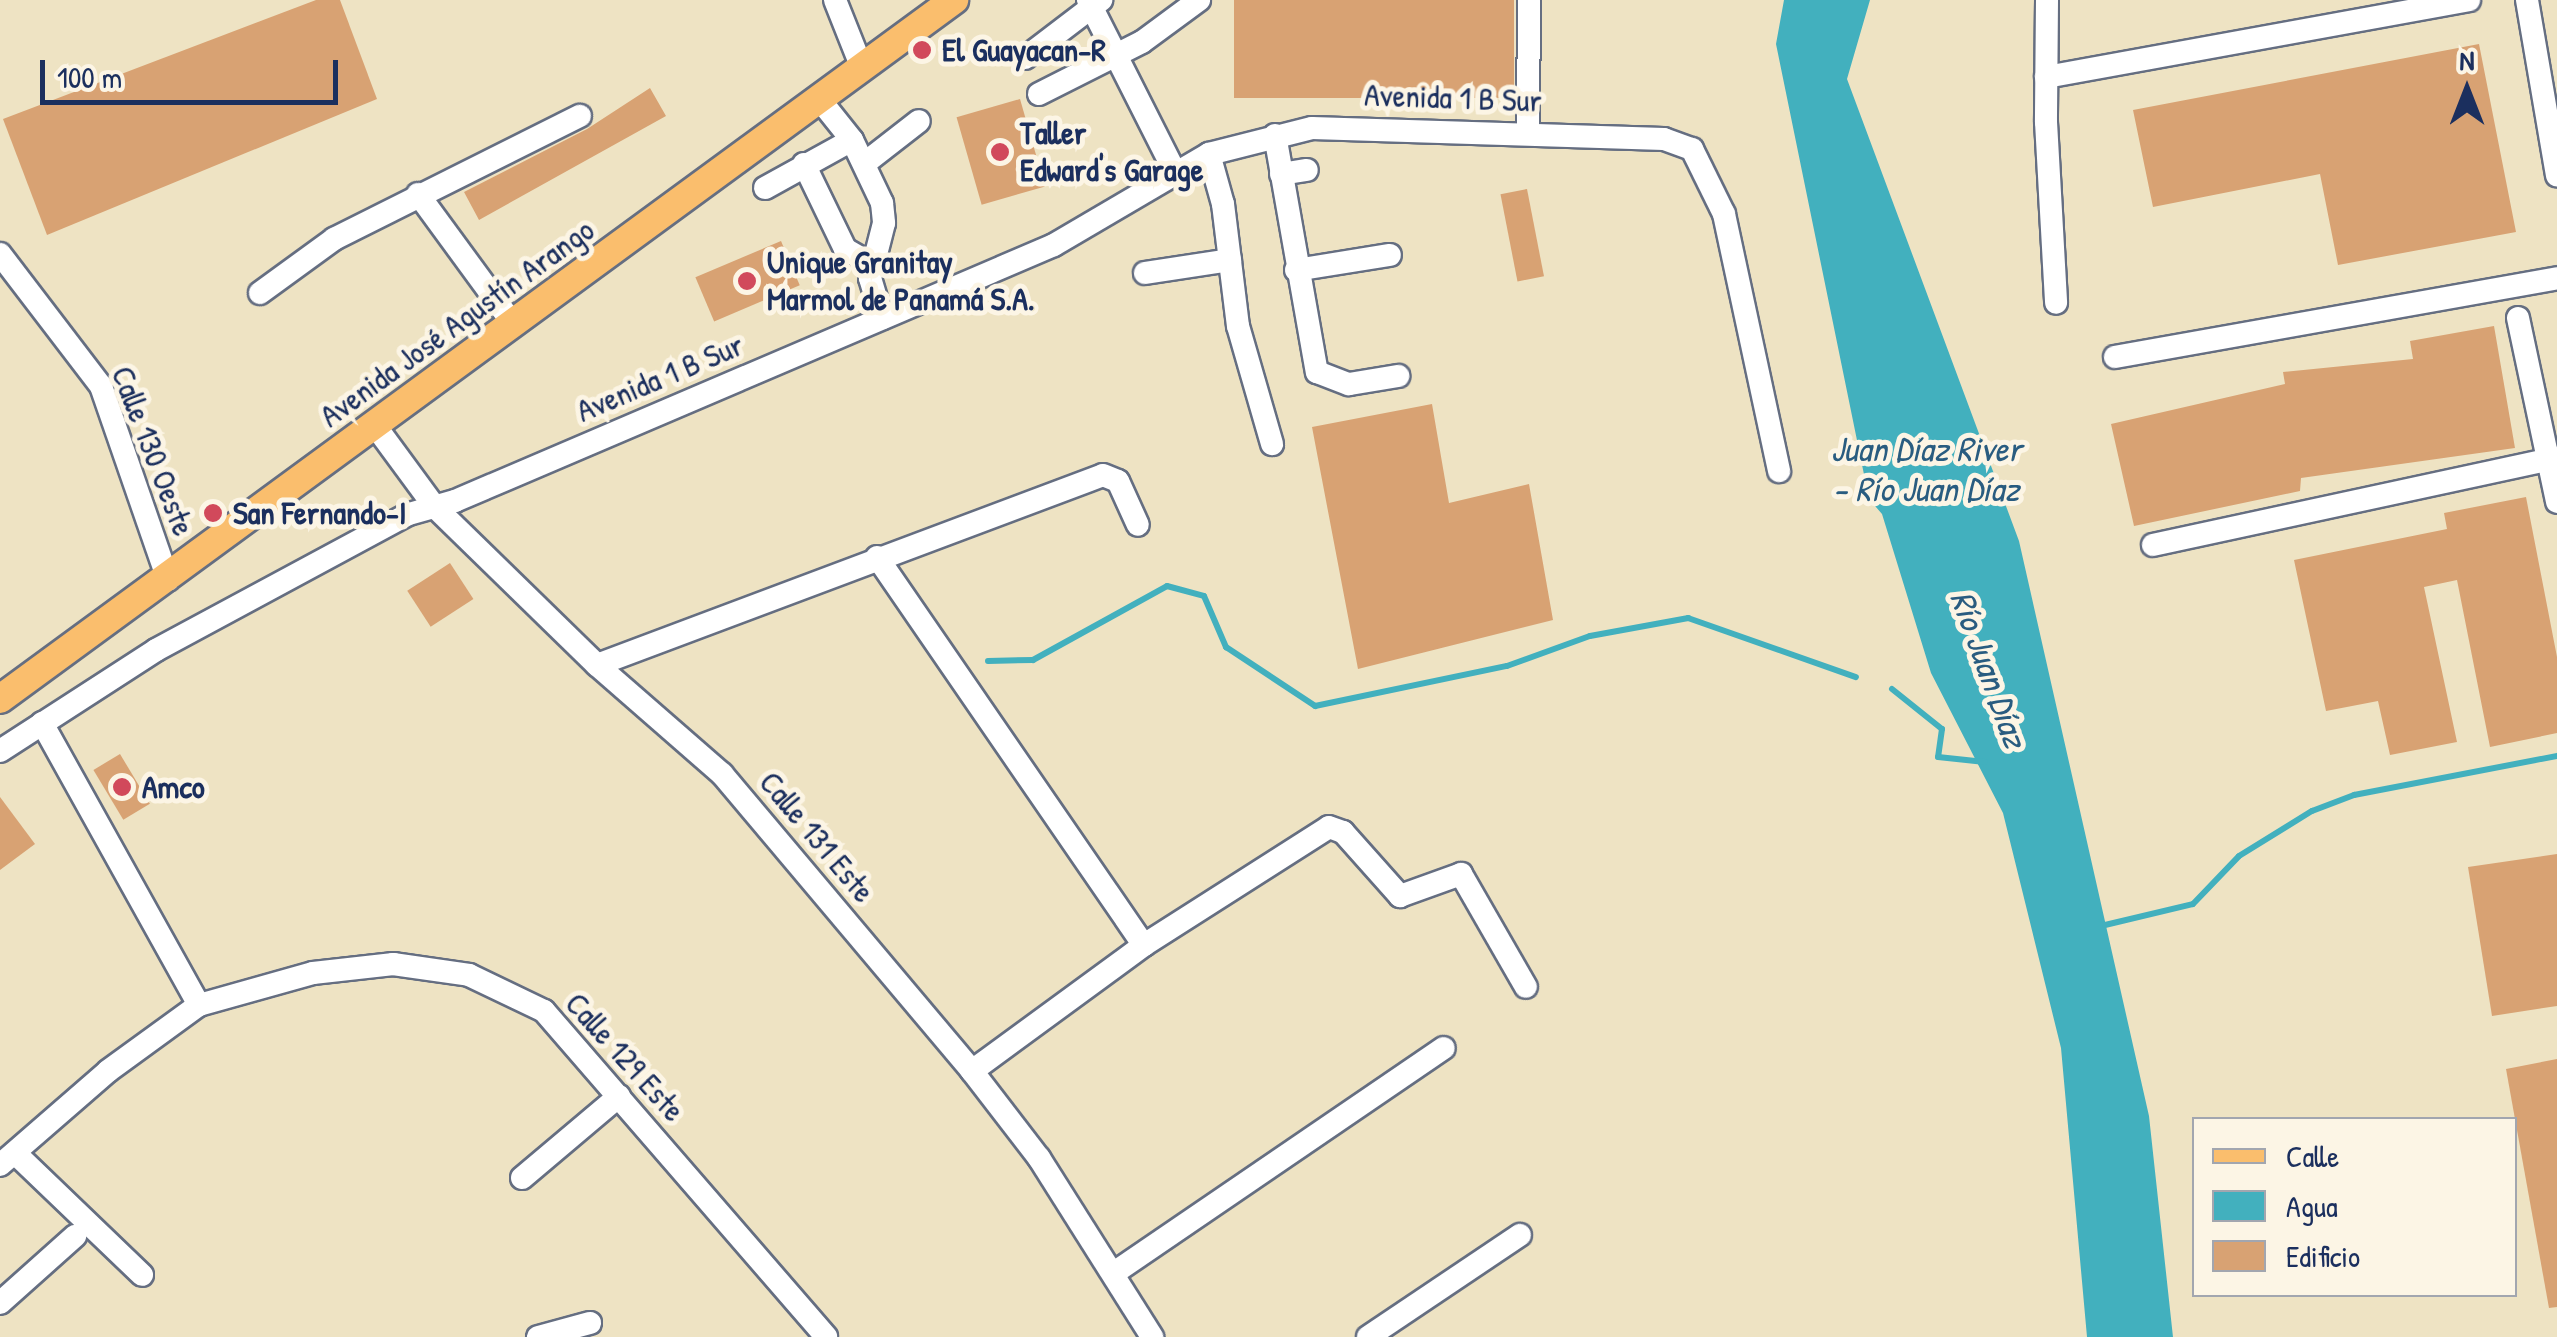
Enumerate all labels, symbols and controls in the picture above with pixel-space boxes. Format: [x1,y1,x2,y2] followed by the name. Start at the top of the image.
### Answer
[942,31,1106,69] place label: El Guayacan-R
[911,39,933,61] marker: El Guayacan-R
[45,40,342,102] scale bar
[2417,40,2517,140] north arrow
[2460,41,2474,79] text: N
[57,57,122,97] text: 100 m
[1364,76,1542,120] street label: Avenida 1 B Sur
[1020,115,1203,190] place label: Taller Edward's Garage
[989,141,1011,163] marker: Taller Edward's Garage
[312,211,602,435] street label: Avenida José Agustín Arango
[767,244,1035,319] place label: Unique Granitay Marmol de Panamá S.A.
[736,270,758,292] marker: Unique Granitay Marmol de Panamá S.A.
[571,326,749,430] street label: Avenida 1 B Sur
[103,361,203,541] street label: Calle 130 Oeste
[1831,428,2021,510] water label: Juan Díaz River - Río Juan Díaz
[233,494,406,532] place label: San Fernando-I
[202,502,224,524] marker: San Fernando-I
[1941,585,2037,753] water label: Río Juan Díaz
[751,764,883,910] street label: Calle 131 Este
[142,768,205,806] place label: Amco
[111,776,133,798] marker: Amco
[557,985,693,1129] street label: Calle 129 Este
[2192,1117,2517,1297] legend
[2286,1136,2339,1176] text: Calle
[2286,1186,2338,1226] text: Agua
[2286,1236,2360,1276] text: Edificio

